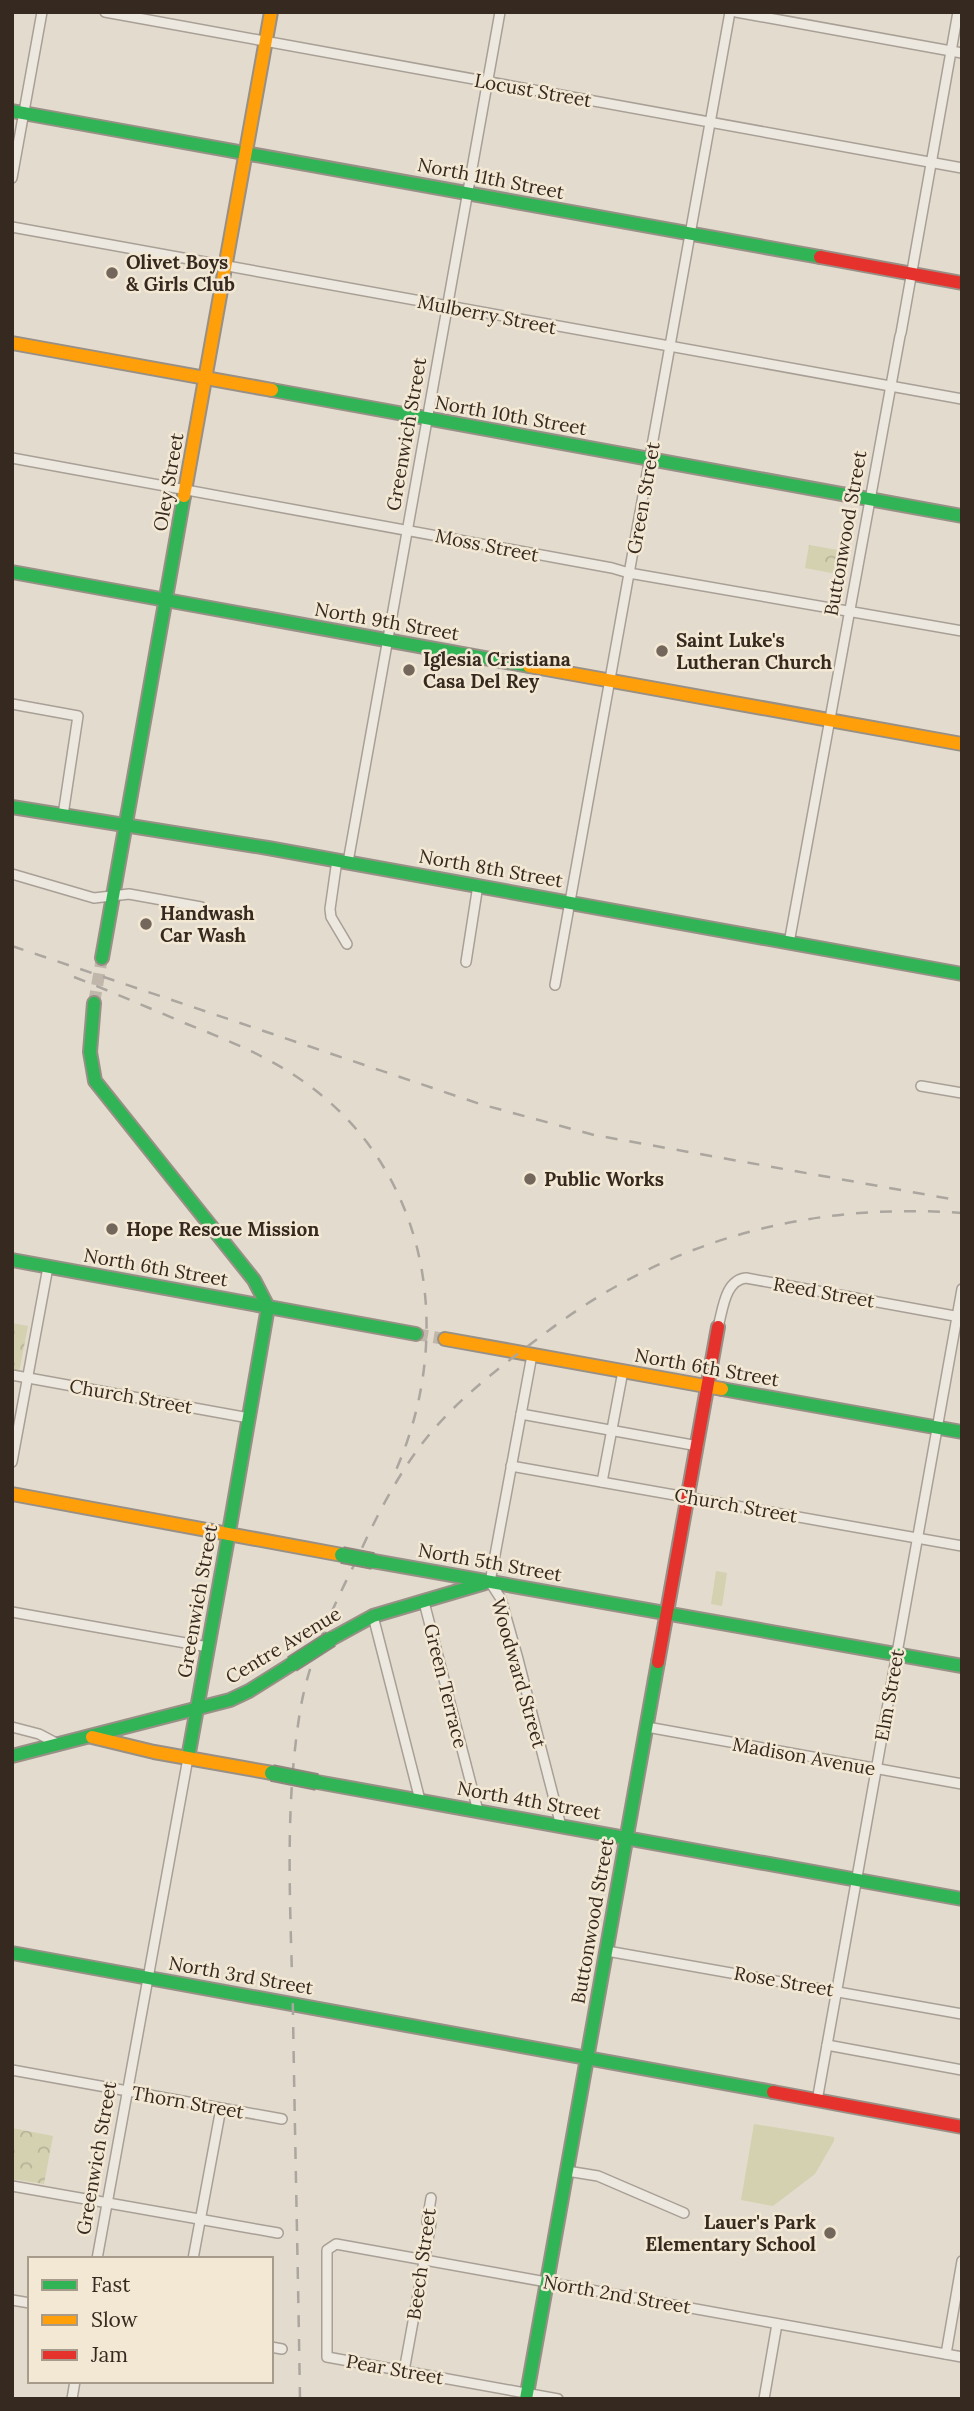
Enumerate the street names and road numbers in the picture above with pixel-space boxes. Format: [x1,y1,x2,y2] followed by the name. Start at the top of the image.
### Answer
[473,68,594,112] street label: Locust Street
[416,152,567,204] street label: North 11th Street
[416,289,559,339] street label: Mulberry Street
[381,355,431,512] street label: Greenwich Street
[433,390,589,440] street label: North 10th Street
[148,430,189,533] street label: Oley Street
[621,439,665,556] street label: Green Street
[819,448,871,618] street label: Buttonwood Street
[433,523,541,567] street label: Moss Street
[313,596,462,646] street label: North 9th Street
[417,844,565,893] street label: North 8th Street
[82,1242,231,1292] street label: North 6th Street
[771,1271,877,1313] street label: Reed Street
[633,1342,782,1392] street label: North 6th Street
[68,1373,195,1419] street label: Church Street
[673,1482,800,1528] street label: Church Street
[172,1522,222,1679] street label: Greenwich Street
[416,1538,564,1587] street label: North 5th Street
[486,1595,552,1751] street label: Woodward Street
[221,1601,345,1689] street label: Centre Avenue
[419,1621,473,1751] street label: Green Terrace
[869,1647,909,1743] street label: Elm Street
[731,1732,877,1780] street label: Madison Avenue
[455,1776,603,1825] street label: North 4th Street
[566,1836,618,2006] street label: Buttonwood Street
[167,1950,316,2000] street label: North 3rd Street
[732,1960,836,2002] street label: Rose Street
[71,2079,121,2236] street label: Greenwich Street
[130,2080,246,2124] street label: Thorn Street
[401,2206,441,2321] street label: Beech Street
[541,2269,693,2319] street label: North 2nd Street
[344,2349,446,2389] street label: Pear Street

